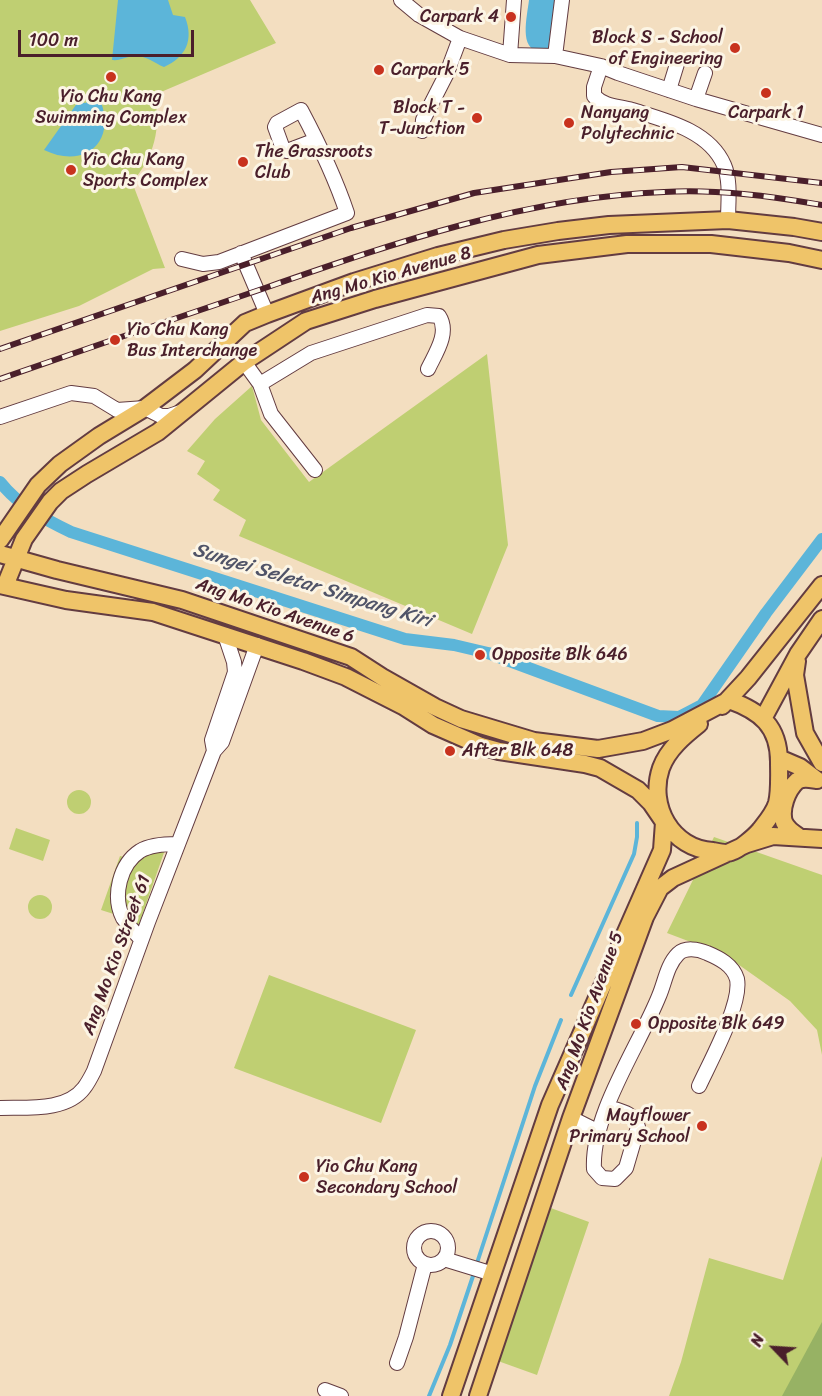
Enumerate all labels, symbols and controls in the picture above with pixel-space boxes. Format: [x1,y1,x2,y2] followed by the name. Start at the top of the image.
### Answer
[420,6,499,28] place label: Carpark 4
[504,10,518,24] marker: Carpark 4
[21,18,196,56] scale bar
[29,24,78,56] text: 100 m
[592,27,723,70] place label: Block S - School of Engineering
[728,41,742,55] marker: Block S - School of Engineering
[391,59,470,81] place label: Carpark 5
[372,63,386,77] marker: Carpark 5
[104,70,118,84] marker: Yio Chu Kang Swimming Complex
[35,86,187,128] place label: Yio Chu Kang Swimming Complex
[759,86,773,100] marker: Carpark 1
[379,97,465,140] place label: Block T - T-Junction
[581,102,674,144] place label: Nanyang Polytechnic
[728,102,804,124] place label: Carpark 1
[470,111,484,125] marker: Block T - T-Junction
[562,116,576,130] marker: Nanyang Polytechnic
[255,141,372,184] place label: The Grassroots Club
[83,149,208,192] place label: Yio Chu Kang Sports Complex
[236,155,250,169] marker: The Grassroots Club
[64,163,78,177] marker: Yio Chu Kang Sports Complex
[308,243,474,309] street label: Ang Mo Kio Avenue 8
[127,319,257,362] place label: Yio Chu Kang Bus Interchange
[108,333,122,347] marker: Yio Chu Kang Bus Interchange
[190,538,434,634] water label: Sungei Seletar Simpang Kiri
[193,574,357,648] street label: Ang Mo Kio Avenue 6
[492,644,628,666] place label: Opposite Blk 646
[473,648,487,662] marker: Opposite Blk 646
[462,740,573,762] place label: After Blk 648
[443,744,457,758] marker: After Blk 648
[78,872,156,1038] street label: Ang Mo Kio Street 61
[551,929,629,1093] street label: Ang Mo Kio Avenue 5
[648,1013,785,1035] place label: Opposite Blk 649
[629,1017,643,1031] marker: Opposite Blk 649
[569,1105,690,1148] place label: Mayflower Primary School
[695,1119,709,1133] marker: Mayflower Primary School
[316,1156,457,1198] place label: Yio Chu Kang Secondary School
[297,1170,311,1184] marker: Yio Chu Kang Secondary School
[744,1318,804,1378] north arrow
[742,1329,773,1351] text: N

